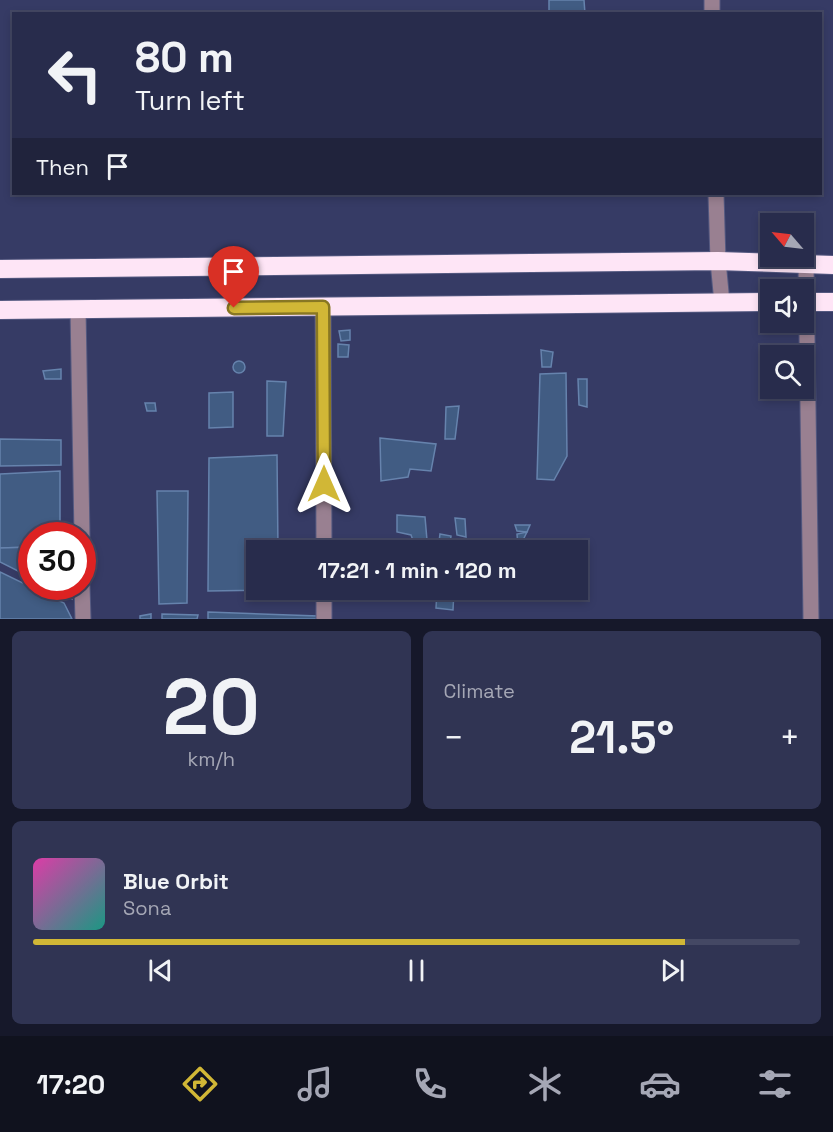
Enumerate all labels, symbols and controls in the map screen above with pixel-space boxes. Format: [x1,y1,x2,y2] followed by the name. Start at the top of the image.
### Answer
[135,31,234,84] text: 80 m
[36,36,114,114] icon: left
[135,83,245,118] text: Turn left
[101,150,134,183] icon: arrive
[36,153,89,181] text: Then
[760,213,814,267] north arrow
[760,213,814,399] map controls
[208,246,259,308] pin
[217,255,250,288] icon: arrive
[760,279,814,333] button: sound
[760,345,814,399] button: search
[292,452,356,516] position arrow
[18,522,96,600] speed limit sign: 30
[317,556,517,584] text: 17:21 · 1 min · 120 m
[163,657,260,757] text: 20
[444,678,515,704] text: Climate
[569,709,674,766] text: 21.5°
[444,717,464,759] text: −
[780,717,800,759] text: +
[187,746,235,772] text: km/h
[123,867,229,895] text: Blue Orbit
[123,895,171,921] text: Sona
[144,954,177,987] icon: previous
[400,954,433,987] icon: pause
[656,954,689,987] icon: next
[179,1063,221,1105] icon: directions
[294,1063,336,1105] icon: music
[409,1063,451,1105] icon: phone
[524,1063,566,1105] icon: climate
[639,1063,681,1105] icon: car
[754,1063,796,1105] icon: filters
[37,1067,105,1102] text: 17:20

